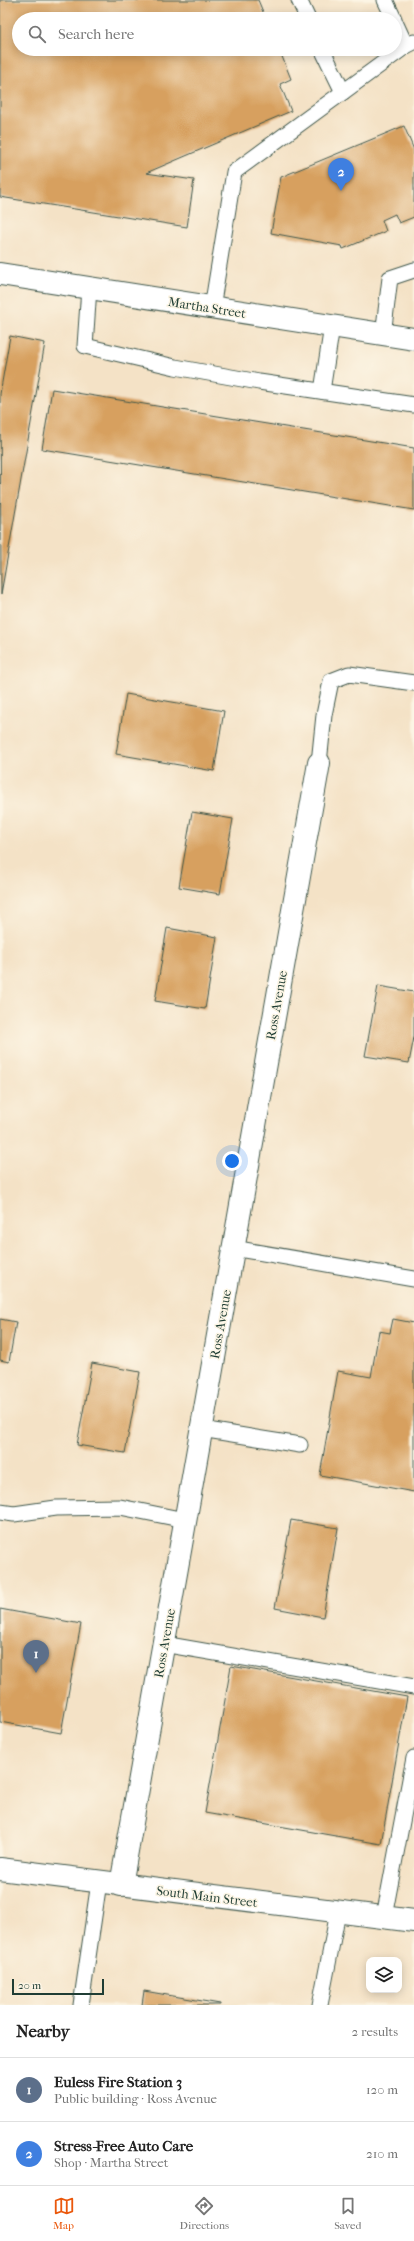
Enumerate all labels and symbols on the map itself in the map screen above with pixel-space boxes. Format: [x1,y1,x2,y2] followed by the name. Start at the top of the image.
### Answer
[328,158,354,191] pin: 2
[167,294,247,321] street label: Martha Street
[263,969,290,1041] street label: Ross Avenue
[222,1151,242,1171] your location
[207,1288,234,1360] street label: Ross Avenue
[151,1607,178,1679] street label: Ross Avenue
[23,1640,49,1673] pin: 1
[156,1883,259,1910] street label: South Main Street
[12,1977,104,1996] scale bar

